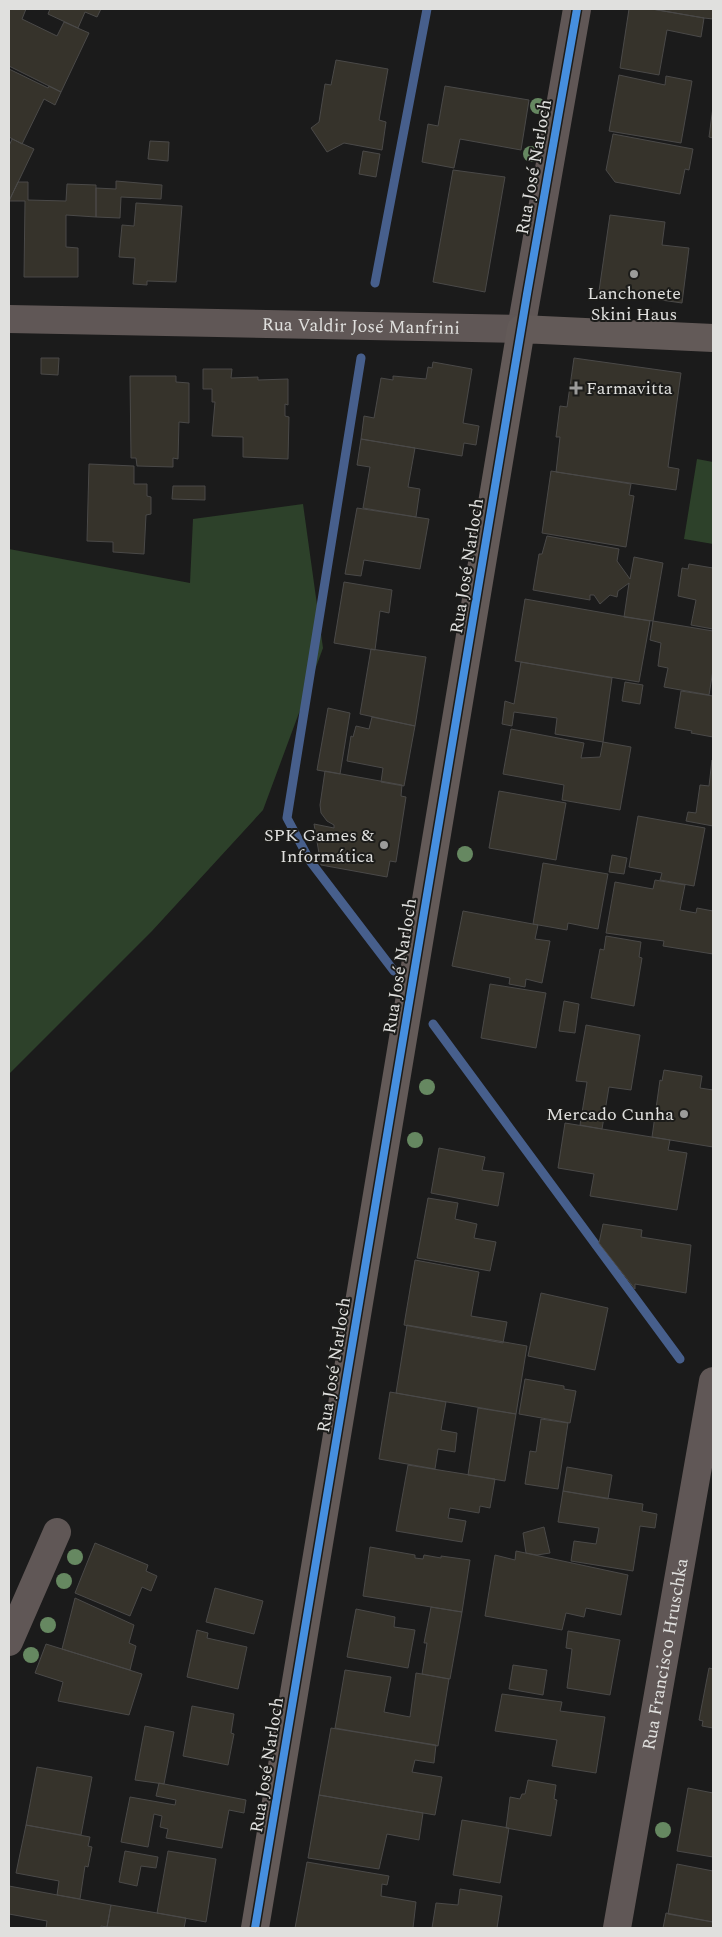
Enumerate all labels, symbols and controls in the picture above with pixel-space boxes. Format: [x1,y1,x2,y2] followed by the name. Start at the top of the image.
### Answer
[509,97,559,237] street label: Rua José Narloch
[628,268,640,280] marker: Lanchonete Skini Haus
[587,280,681,328] place label: Lanchonete Skini Haus
[262,310,460,341] street label: Rua Valdir José Manfrini
[586,375,673,402] place label: Farmavitta
[570,382,582,394] marker: Farmavitta
[443,496,491,636] street label: Rua José Narloch
[264,822,374,870] place label: SPK Games & Informática
[378,839,390,851] marker: SPK Games & Informática
[376,896,424,1036] street label: Rua José Narloch
[546,1101,674,1128] place label: Mercado Cunha
[678,1108,690,1120] marker: Mercado Cunha
[310,1295,358,1435] street label: Rua José Narloch
[635,1556,695,1752] street label: Rua Francisco Hruschka
[243,1695,291,1835] street label: Rua José Narloch

